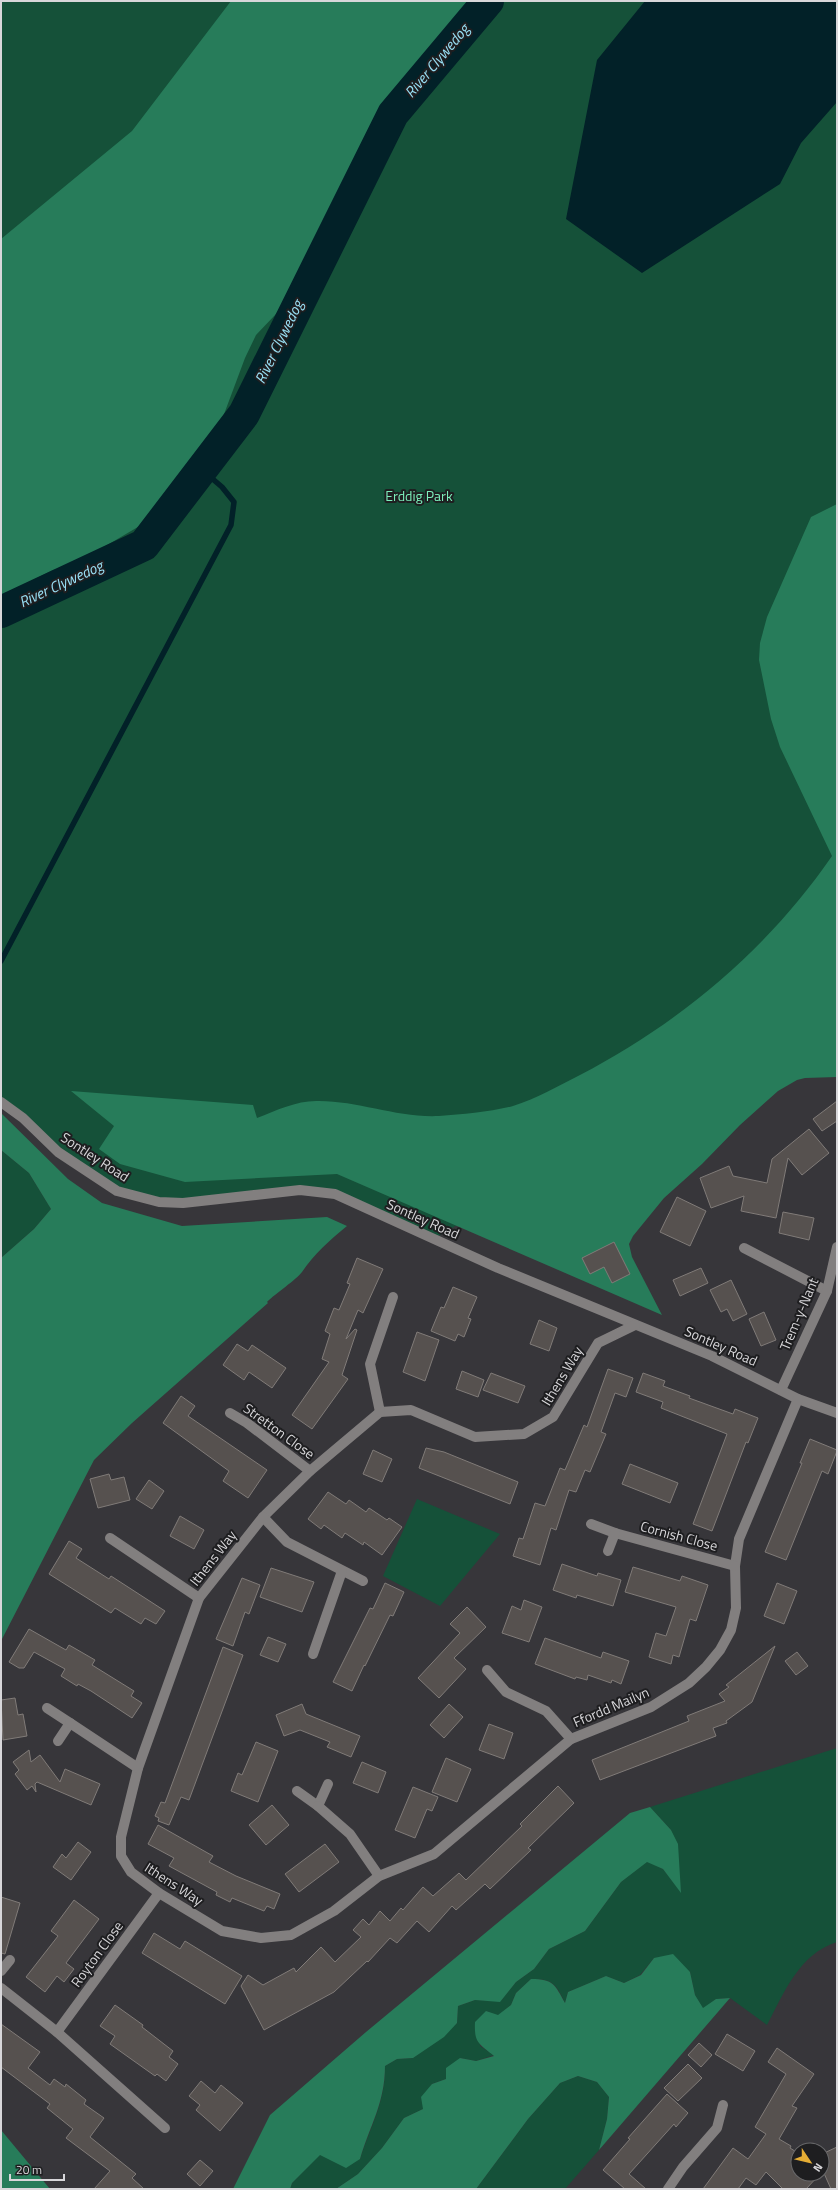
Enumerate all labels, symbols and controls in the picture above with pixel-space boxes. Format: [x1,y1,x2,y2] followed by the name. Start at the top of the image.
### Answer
[399,17,476,103] water label: River Clywedog
[248,294,310,387] water label: River Clywedog
[385,485,453,506] park label: Erddig Park
[15,553,108,613] water label: River Clywedog
[57,1127,134,1187] street label: Sontley Road
[383,1193,463,1244] street label: Sontley Road
[774,1274,823,1353] street label: Trem-y-Nant
[681,1320,761,1371] street label: Sontley Road
[536,1342,588,1409] street label: Ithens Way
[239,1397,319,1464] street label: Stretton Close
[638,1515,720,1556] street label: Cornish Close
[184,1525,241,1590] street label: Ithens Way
[569,1681,652,1732] street label: Ffordd Mailyn
[141,1857,208,1910] street label: Ithens Way
[65,1916,128,1991] street label: Royton Close
[790,2142,830,2182] north arrow
[10,2156,64,2182] scale bar
[16,2160,42,2179] text: 20 m
[809,2160,827,2175] text: N

